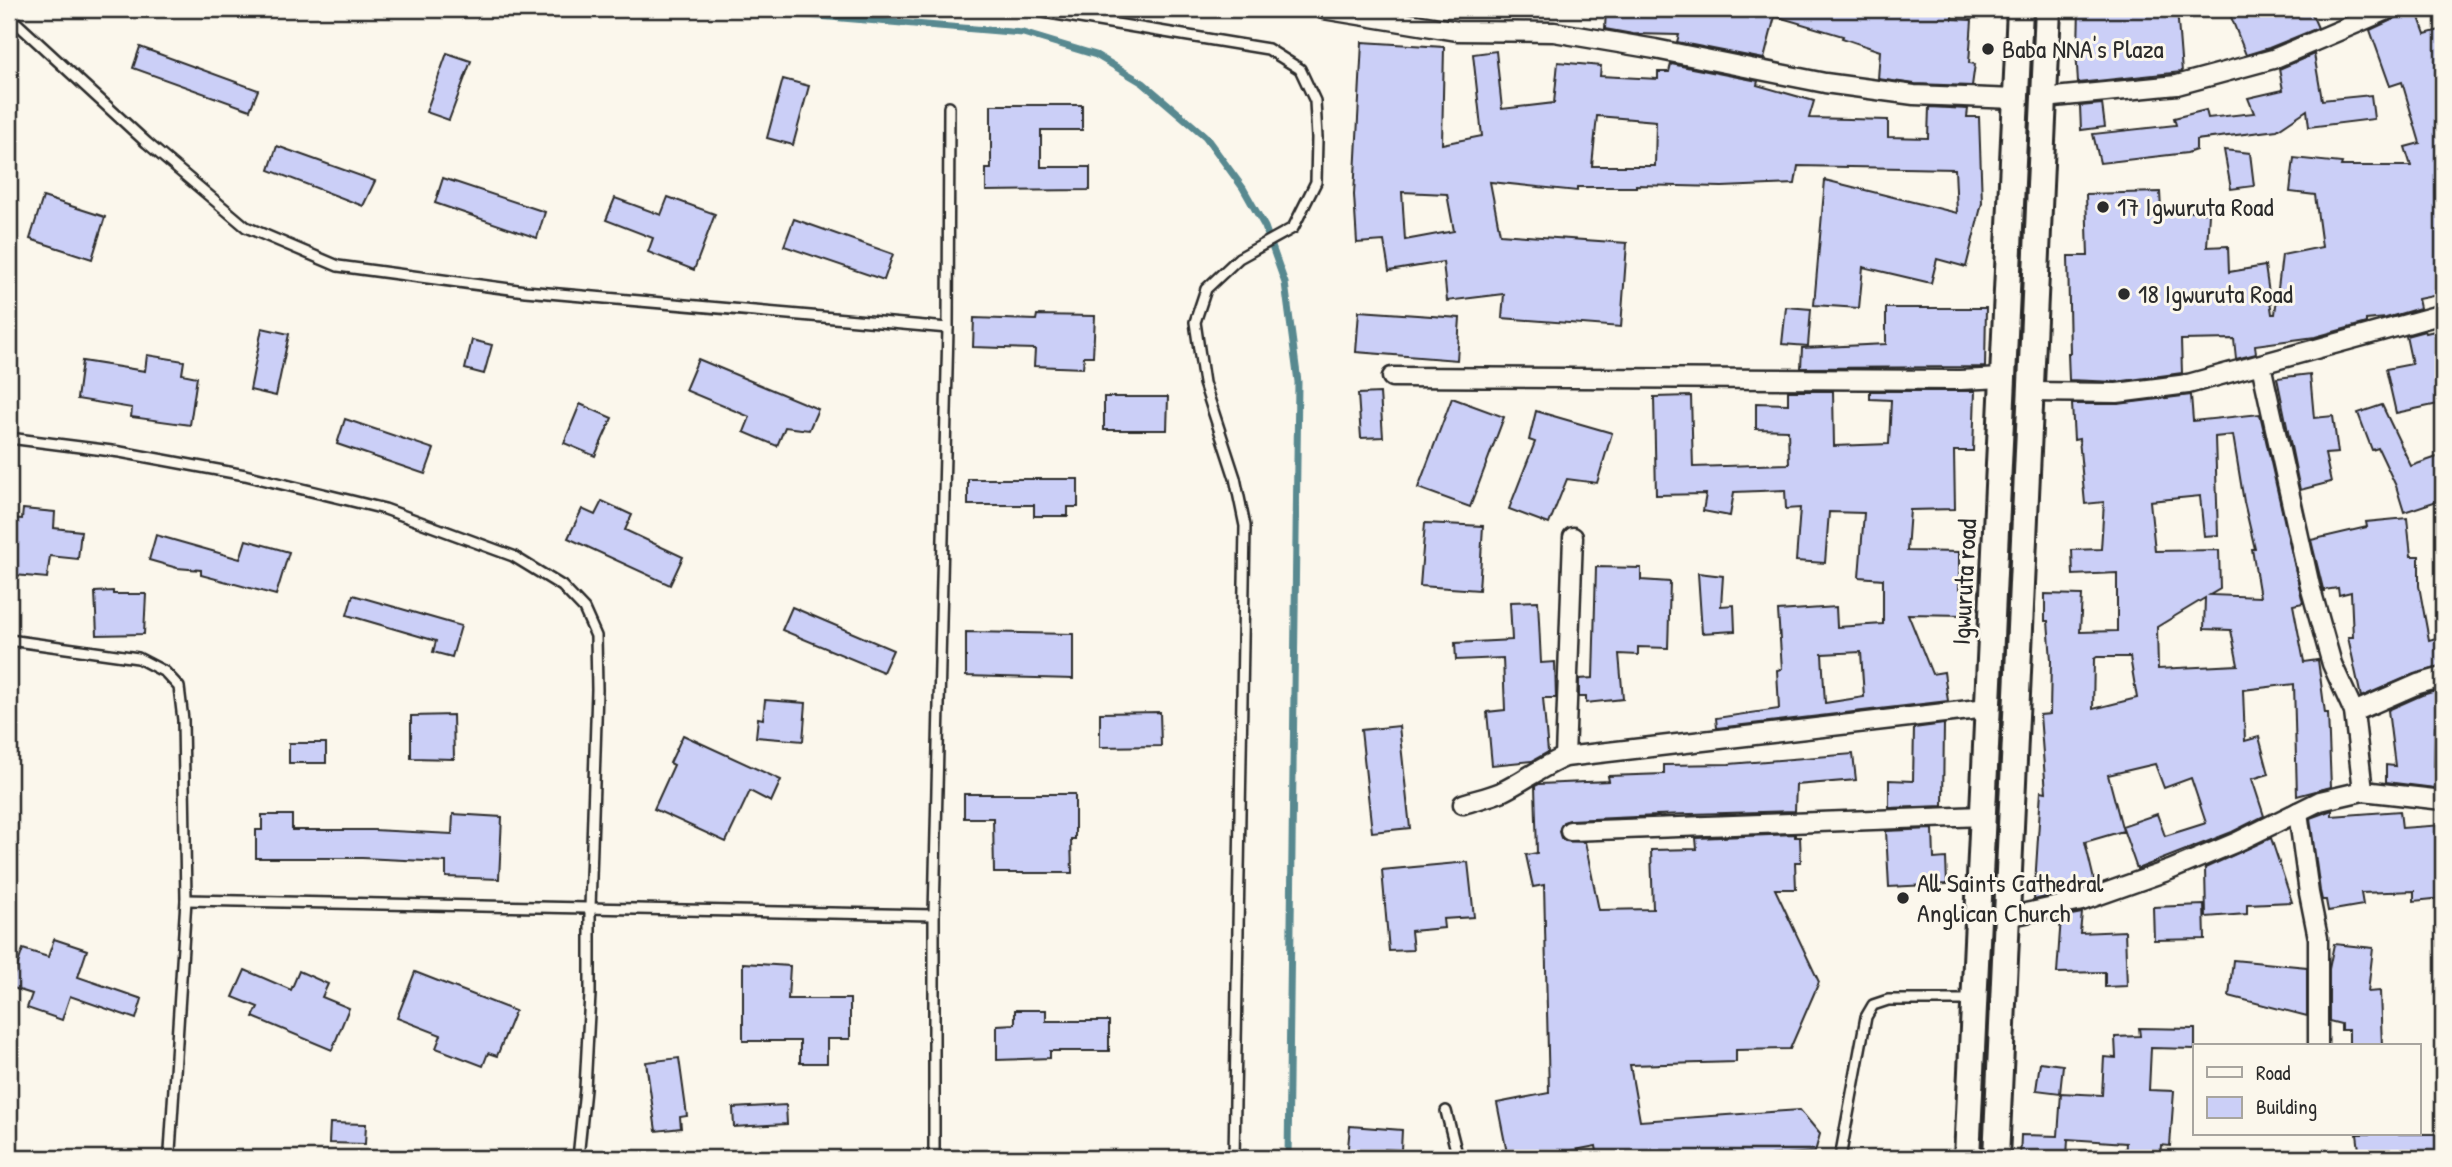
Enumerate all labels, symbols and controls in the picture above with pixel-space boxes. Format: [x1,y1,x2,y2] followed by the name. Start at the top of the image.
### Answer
[2002,31,2164,66] place label: Baba NNA's Plaza
[1980,41,1996,57] marker: Baba NNA's Plaza
[2117,189,2274,224] place label: 17 Igwuruta Road
[2095,199,2111,215] marker: 17 Igwuruta Road
[2138,276,2293,311] place label: 18 Igwuruta Road
[2116,286,2132,302] marker: 18 Igwuruta Road
[1943,518,1984,646] street label: Igwuruta road
[1917,865,2104,930] place label: All Saints Cathedral Anglican Church
[1895,890,1911,906] marker: All Saints Cathedral Anglican Church
[2193,1044,2420,1136] legend
[2256,1058,2290,1087] text: Road
[2256,1092,2317,1121] text: Building

